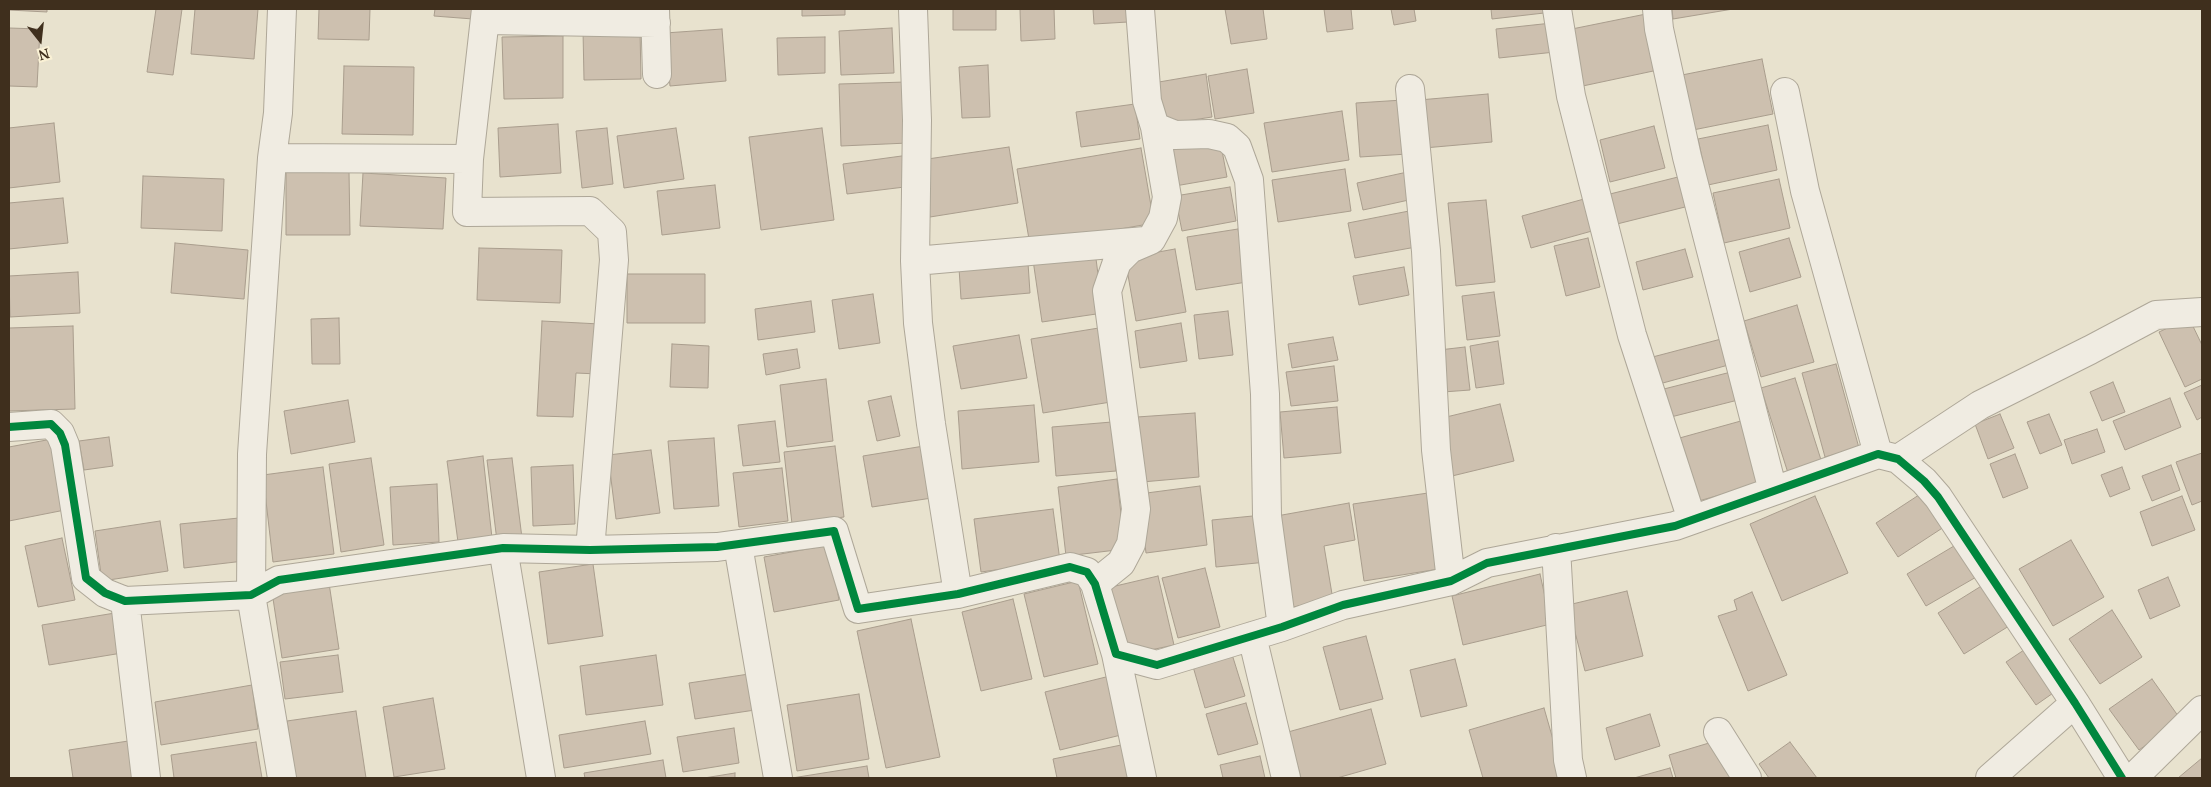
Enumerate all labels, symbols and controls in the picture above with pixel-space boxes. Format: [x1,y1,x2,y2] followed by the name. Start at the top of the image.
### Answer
[15,15,65,65] north arrow
[37,44,52,65] text: N

